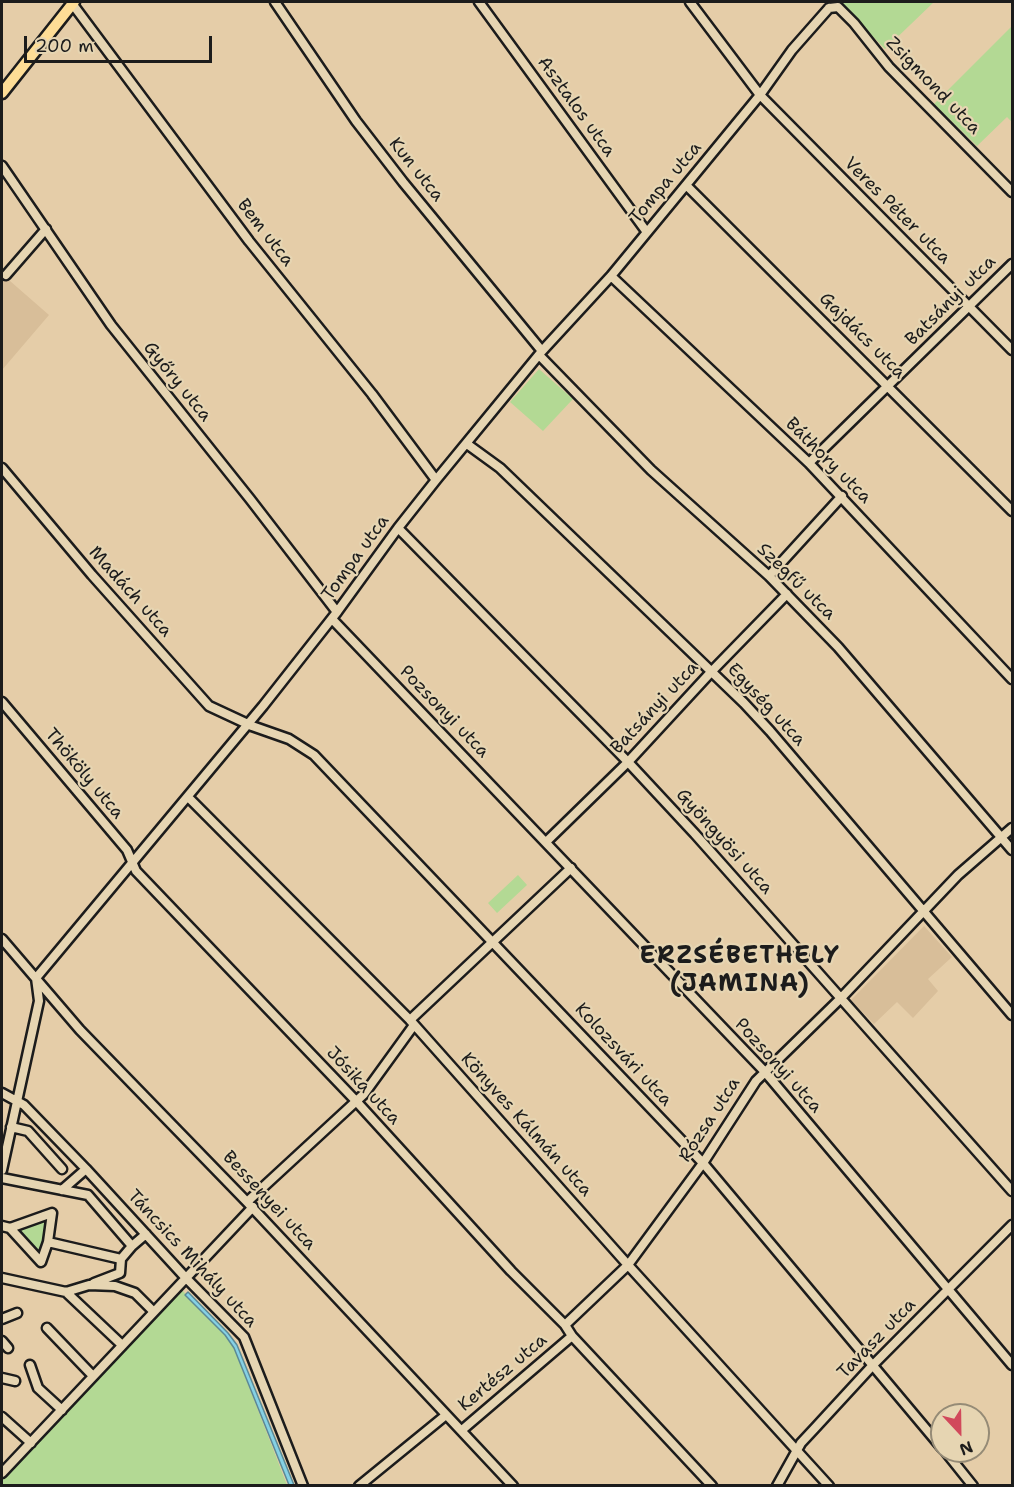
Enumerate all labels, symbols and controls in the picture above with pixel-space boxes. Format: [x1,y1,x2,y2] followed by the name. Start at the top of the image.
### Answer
[27,24,214,62] scale bar
[881,33,985,139] street label: Zsigmond utca
[35,34,94,58] text: 200 m
[532,53,620,161] street label: Asztalos utca
[384,134,448,206] street label: Kun utca
[625,138,707,228] street label: Tompa utca
[839,153,955,269] street label: Veres Péter utca
[232,195,298,271] street label: Bem utca
[901,251,1001,351] street label: Batsányi utca
[814,288,910,384] street label: Gajdács utca
[138,338,216,426] street label: Győry utca
[780,413,876,509] street label: Báthory utca
[318,511,394,605] street label: Tompa utca
[752,539,840,625] street label: Szegfű utca
[84,542,176,642] street label: Madách utca
[607,657,703,759] street label: Batsányi utca
[722,659,810,751] street label: Egység utca
[395,661,493,763] street label: Pozsonyi utca
[40,724,128,824] street label: Thököly utca
[671,785,777,899] street label: Gyöngyösi utca
[640,943,840,999] district label: ERZSÉBETHELY (JAMINA)
[570,999,676,1111] street label: Kolozsvári utca
[730,1014,826,1118] street label: Pozsonyi utca
[321,1042,405,1130] street label: Jósika utca
[456,1049,596,1201] street label: Könyves Kálmán utca
[675,1074,745,1166] street label: Rózsa utca
[218,1147,320,1255] street label: Bessenyei utca
[122,1186,262,1332] street label: Táncsics Mihály utca
[833,1294,921,1384] street label: Tavasz utca
[454,1330,552,1416] street label: Kertész utca
[930,1403,990,1463] north arrow
[956,1436,976,1460] text: N

